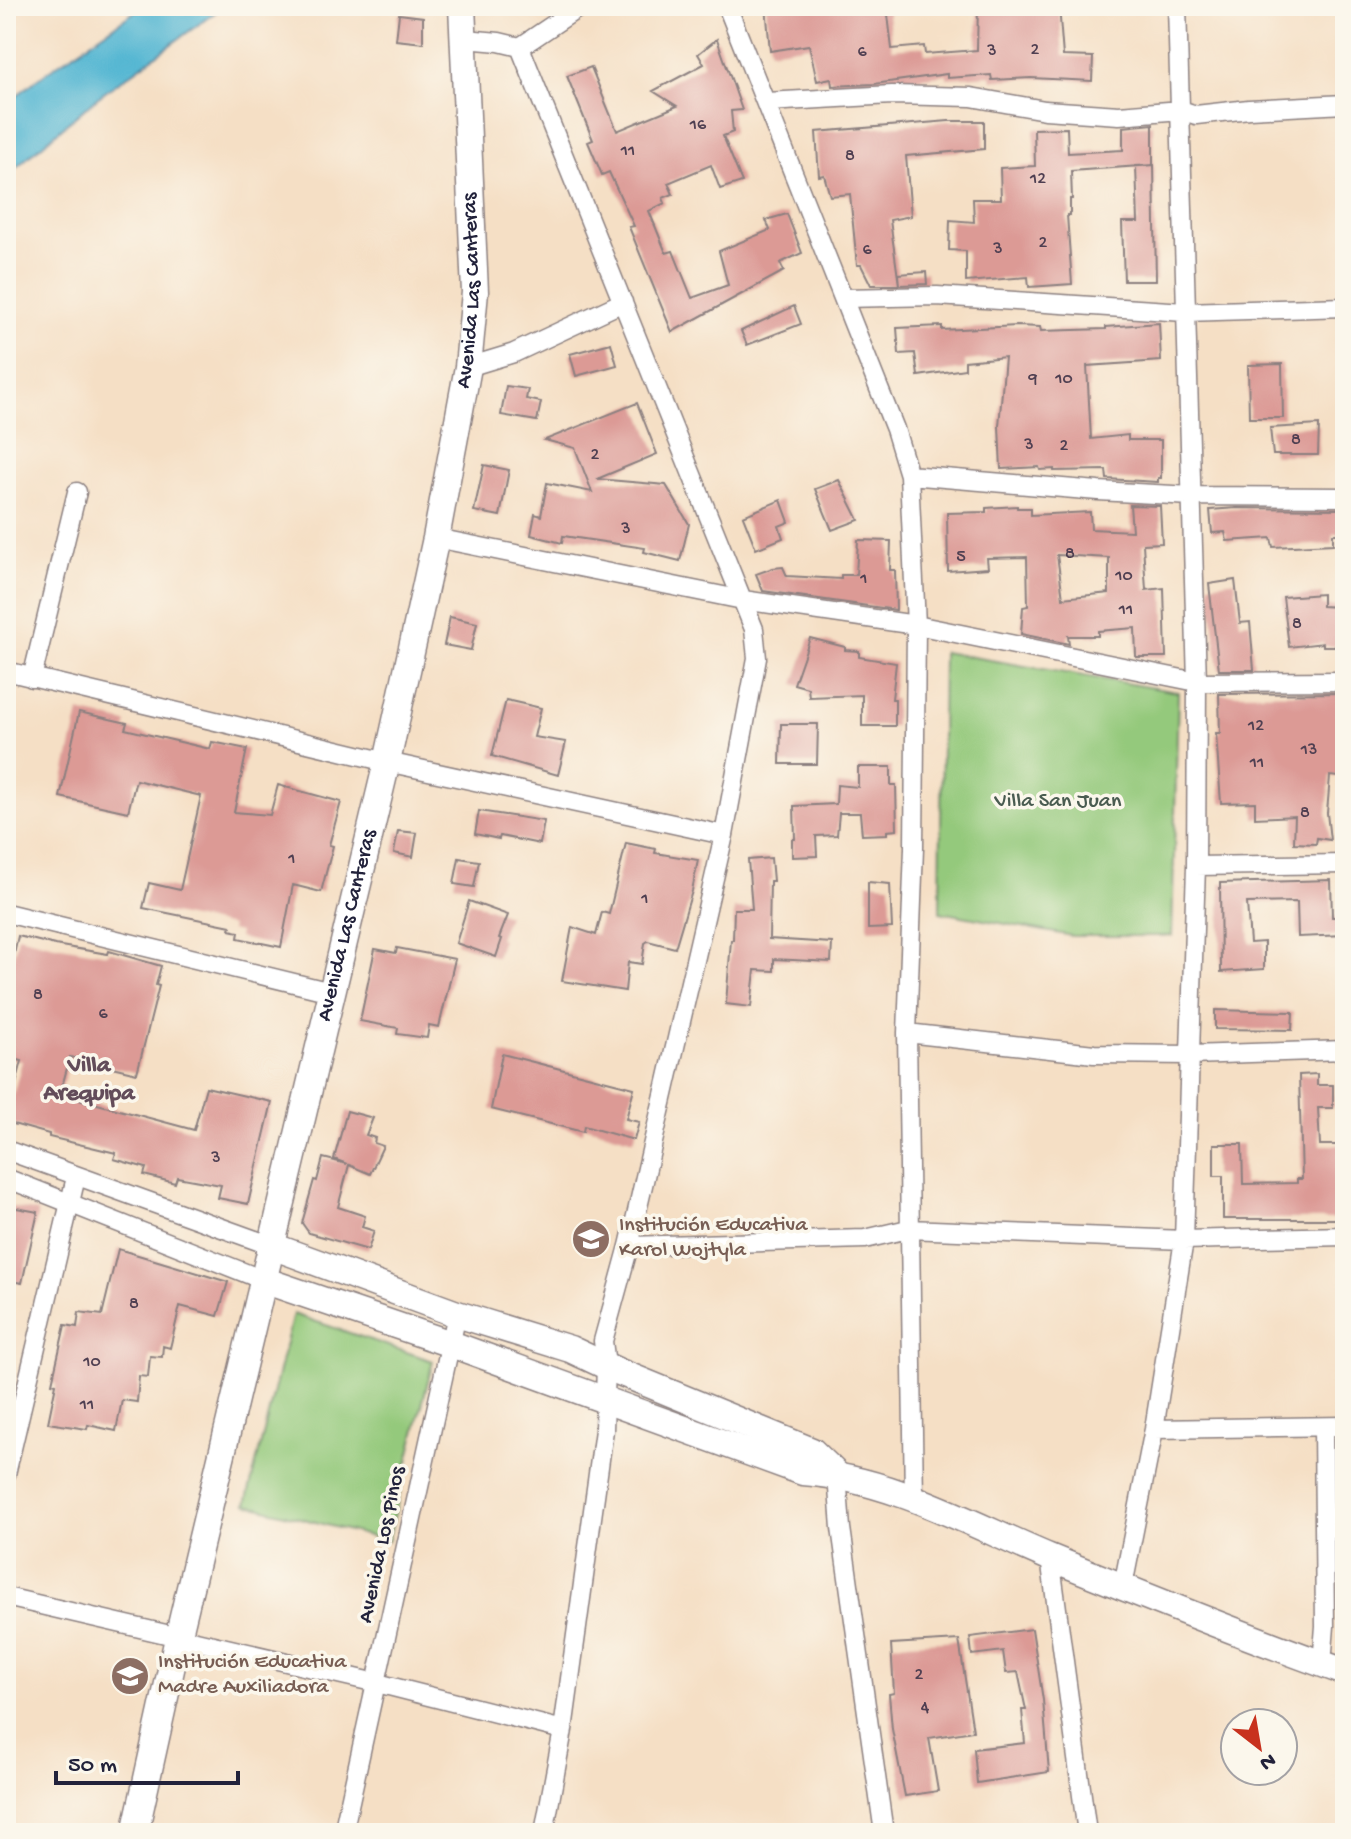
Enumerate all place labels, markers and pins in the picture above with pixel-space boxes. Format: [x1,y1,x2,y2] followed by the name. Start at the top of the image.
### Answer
[619,1213,808,1264] place label: Institución Educativa Karol Wojtyla
[570,1218,612,1260] school or university icon: Institución Educativa Karol Wojtyla
[158,1650,347,1701] place label: Institución Educativa Madre Auxiliadora
[109,1655,151,1697] school or university icon: Institución Educativa Madre Auxiliadora

